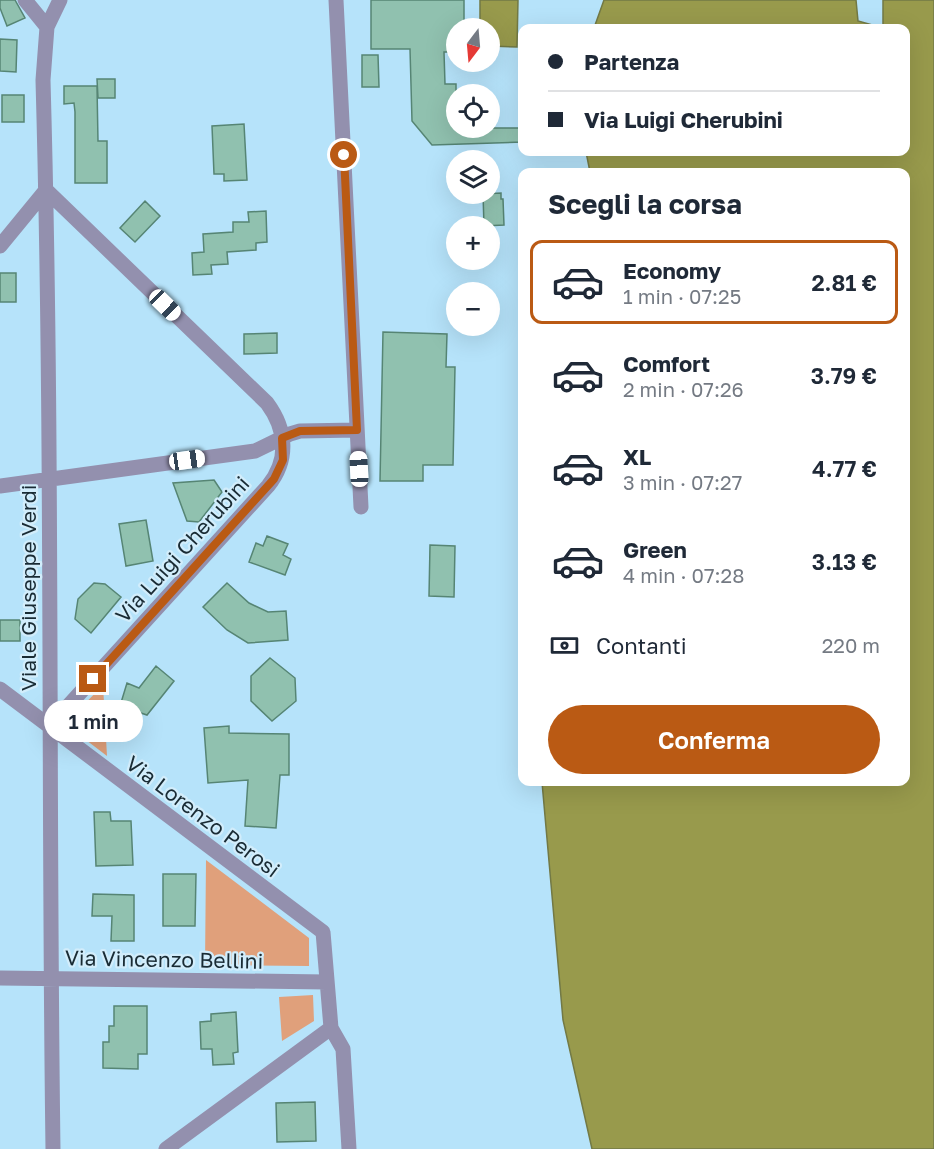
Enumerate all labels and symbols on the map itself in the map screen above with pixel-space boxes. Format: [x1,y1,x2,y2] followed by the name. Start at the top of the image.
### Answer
[446,18,500,72] north arrow
[330,141,357,168] route start
[146,286,184,324] car
[168,449,206,471] car
[349,451,369,487] car
[109,470,255,628] street label: Via Luigi Cherubini
[15,485,41,691] street label: Viale Giuseppe Verdi
[79,665,106,692] route end
[44,700,142,742] callout: 1 min
[121,750,285,882] street label: Via Lorenzo Perosi
[65,944,263,974] street label: Via Vincenzo Bellini

